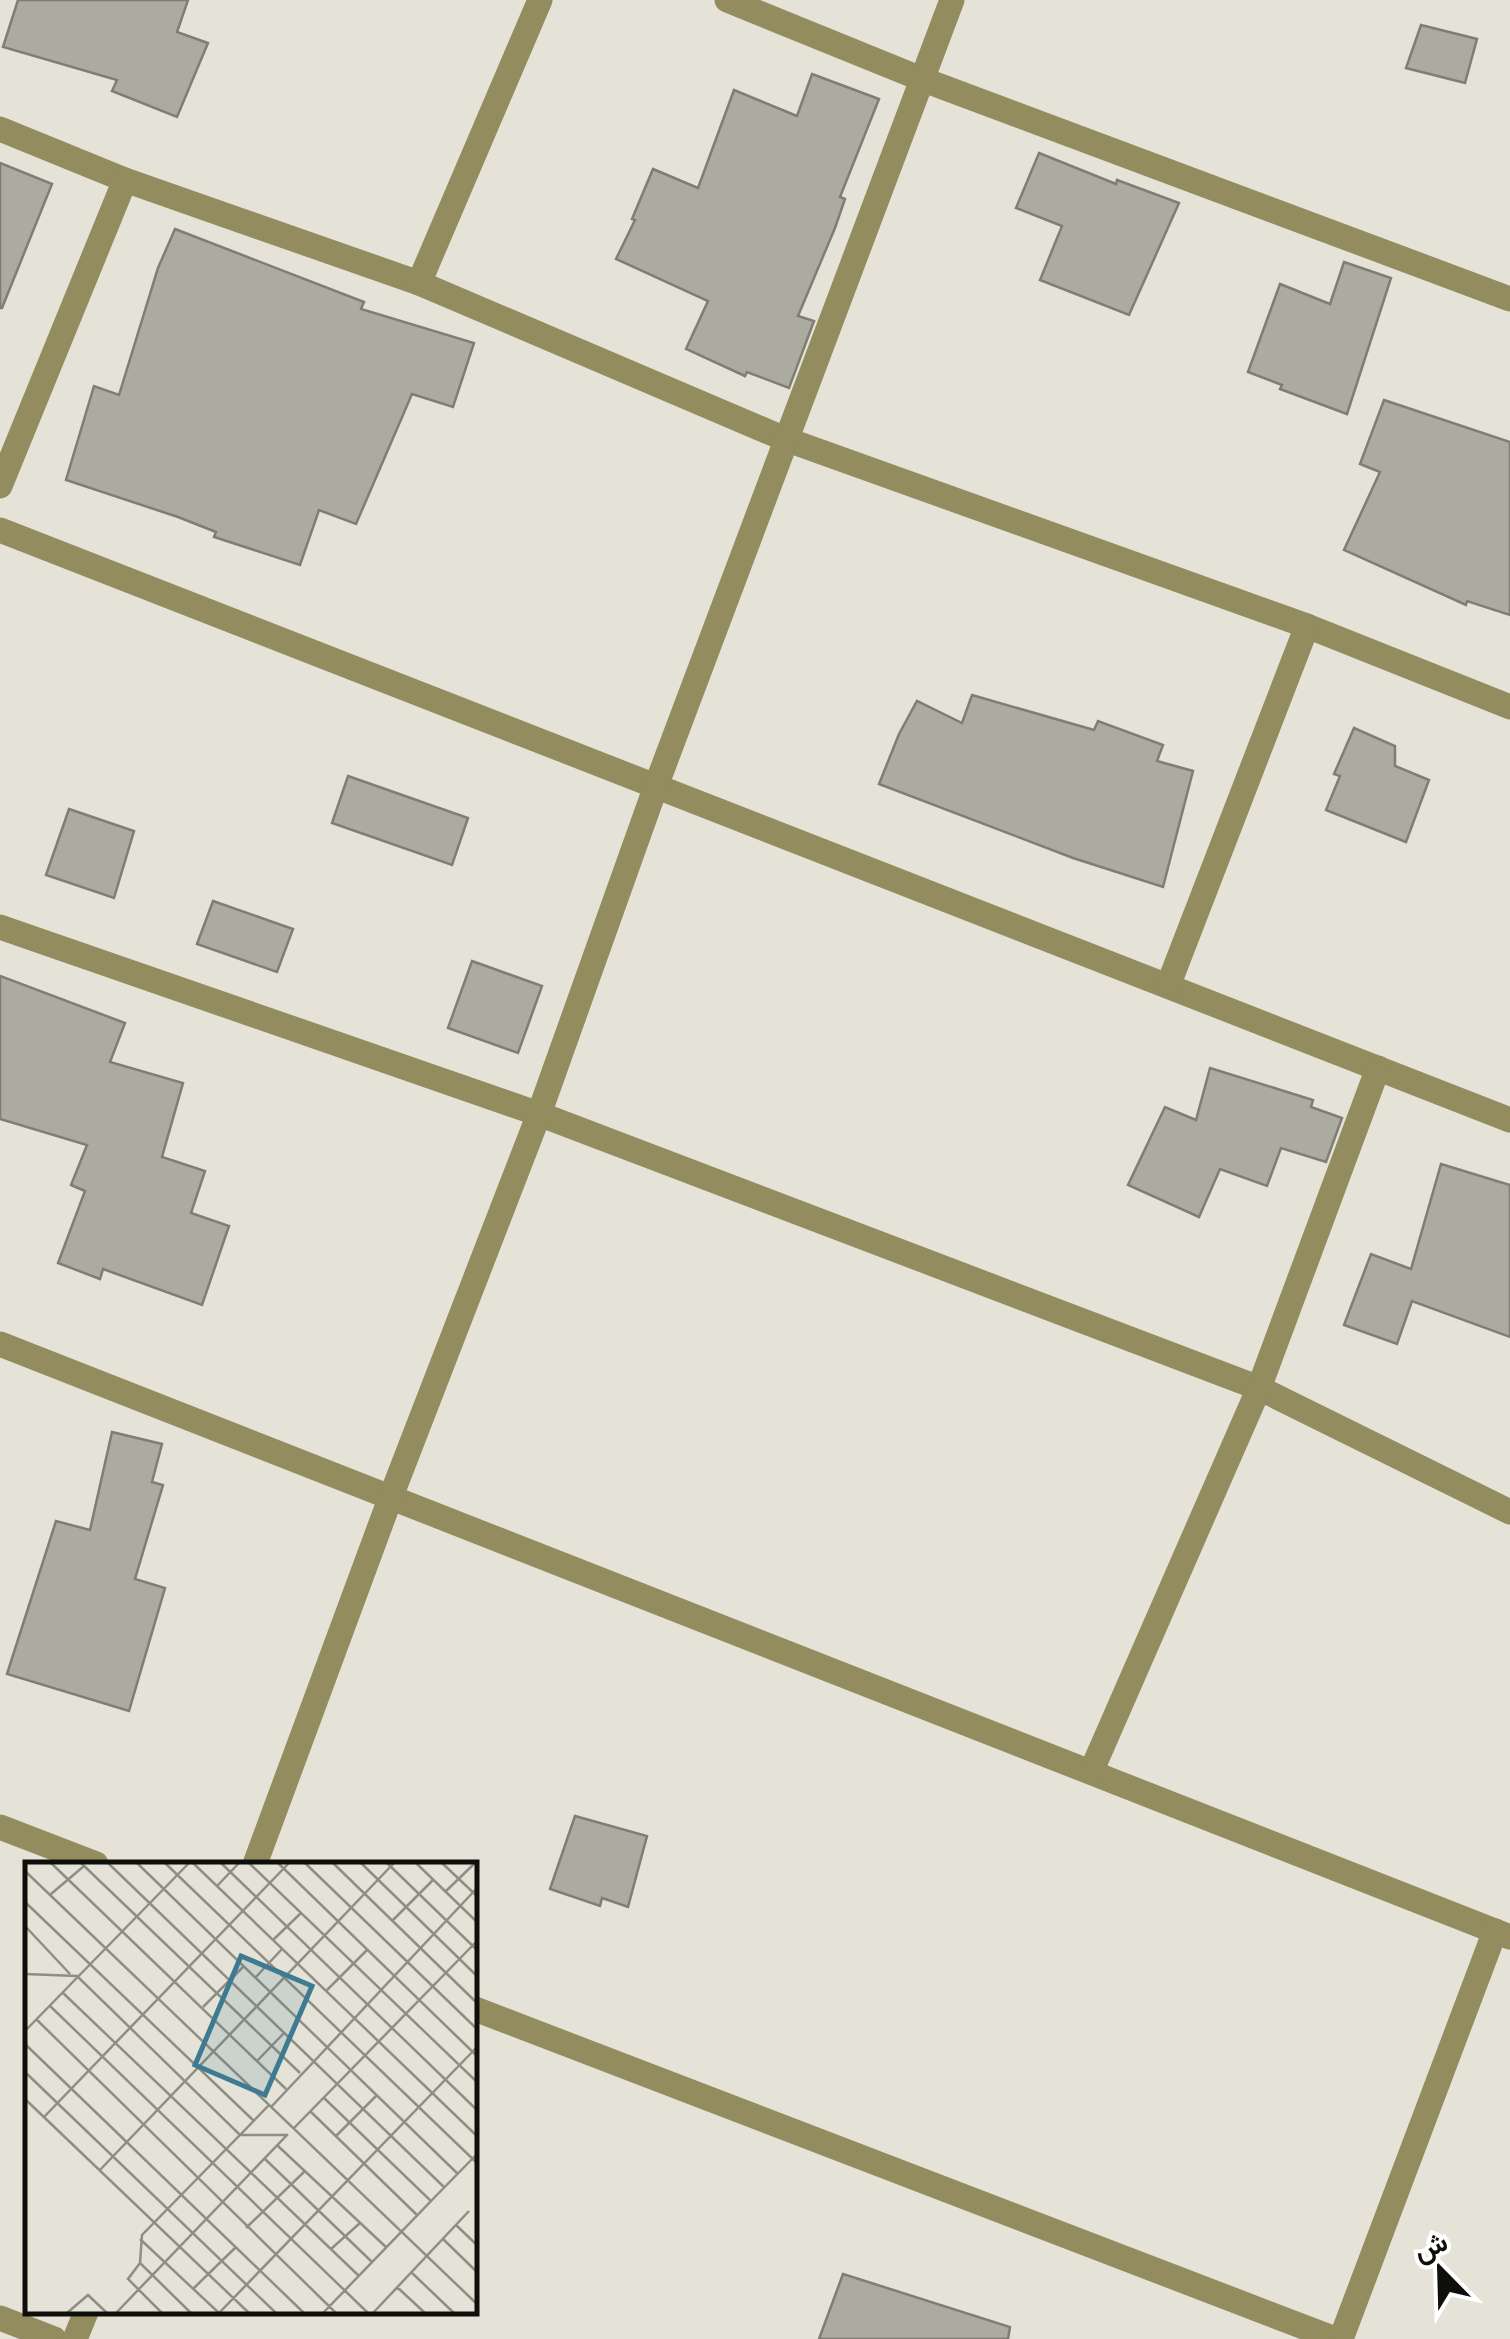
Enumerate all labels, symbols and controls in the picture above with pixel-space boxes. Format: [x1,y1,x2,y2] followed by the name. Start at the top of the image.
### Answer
[25,1862,478,2314] inset map
[1390,2219,1490,2319] north arrow
[1408,2224,1452,2268] text: ش

